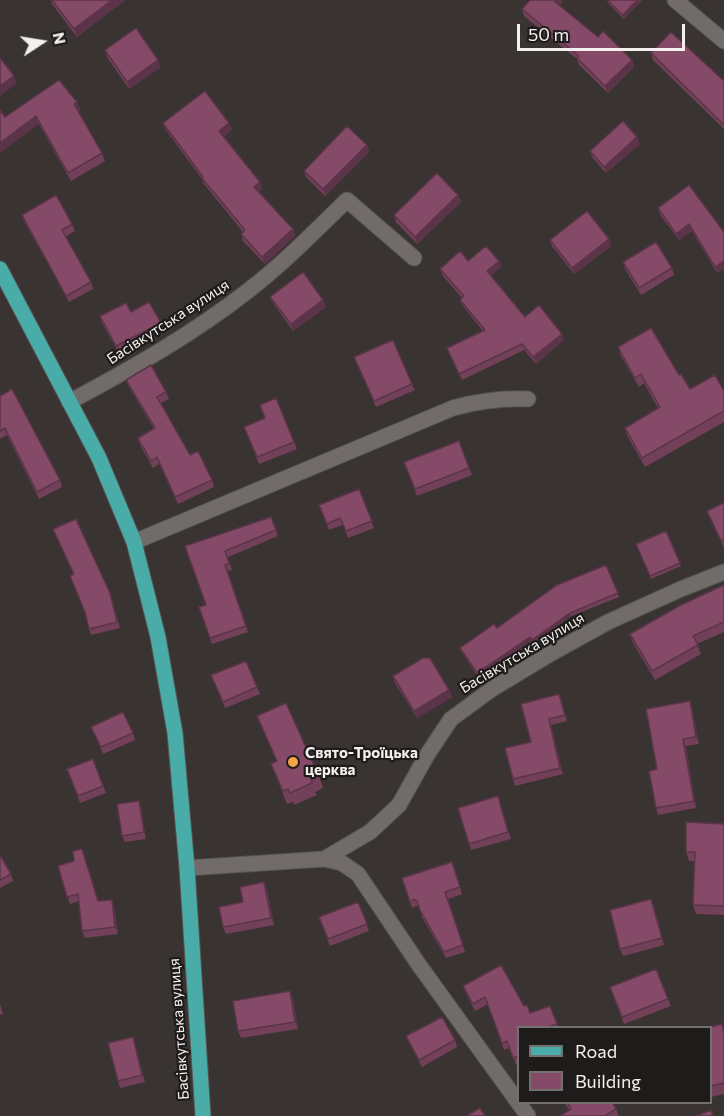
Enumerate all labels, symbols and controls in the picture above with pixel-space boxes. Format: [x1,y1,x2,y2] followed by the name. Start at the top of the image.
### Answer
[12,12,72,72] north arrow
[520,12,688,50] scale bar
[528,23,569,45] text: 50 m
[50,30,71,46] text: N
[104,276,232,368] street label: Басівкутська вулиця
[457,609,587,697] street label: Басівкутська вулиця
[305,744,418,779] place label: Свято-Троїцька церква
[286,755,300,769] marker: Свято-Троїцька церква
[165,958,193,1100] street label: Басівкутська вулиця
[517,1026,712,1104] legend
[575,1040,617,1062] text: Road
[575,1070,641,1092] text: Building

